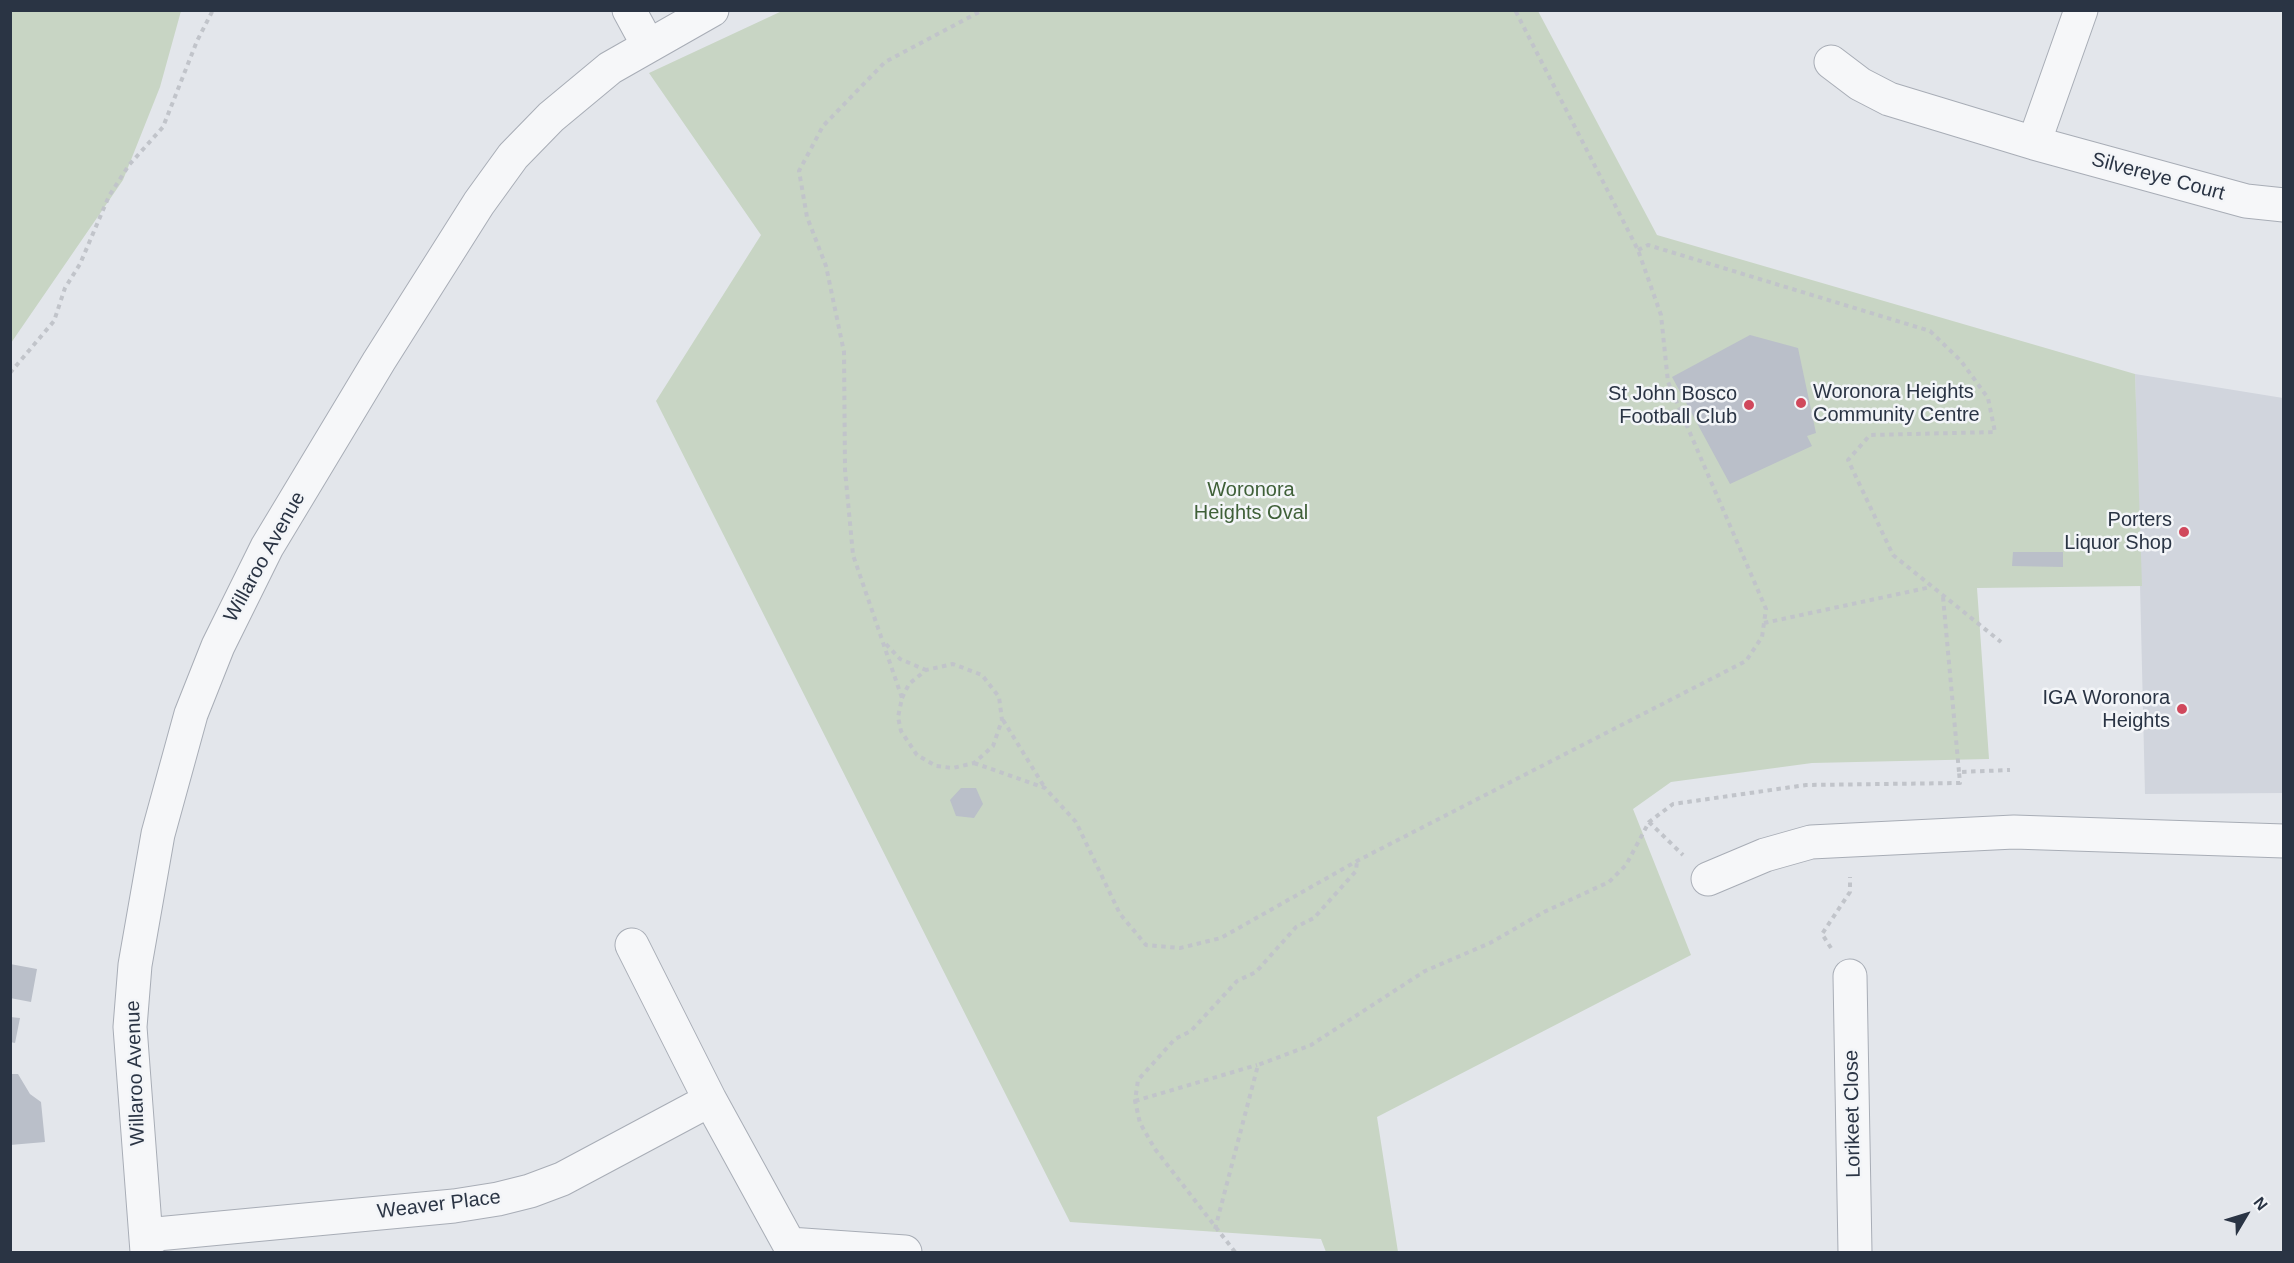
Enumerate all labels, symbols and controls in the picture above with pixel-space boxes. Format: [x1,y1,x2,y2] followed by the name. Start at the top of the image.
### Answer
[2089,148,2227,206] street label: Silvereye Court
[1813,380,1980,427] place label: Woronora Heights Community Centre
[1608,382,1737,429] place label: St John Bosco Football Club
[1794,396,1808,410] marker: Woronora Heights Community Centre
[1742,398,1756,412] marker: St John Bosco Football Club
[1194,478,1308,525] park label: Woronora Heights Oval
[219,488,311,626] street label: Willaroo Avenue
[2064,508,2172,555] place label: Porters Liquor Shop
[2177,525,2191,539] marker: Porters Liquor Shop
[2043,686,2170,733] place label: IGA Woronora Heights
[2175,702,2189,716] marker: IGA Woronora Heights
[121,1000,151,1146] street label: Willaroo Avenue
[1840,1050,1866,1178] street label: Lorikeet Close
[2216,1185,2276,1245] north arrow
[376,1186,502,1224] street label: Weaver Place
[2250,1194,2271,1213] text: N

